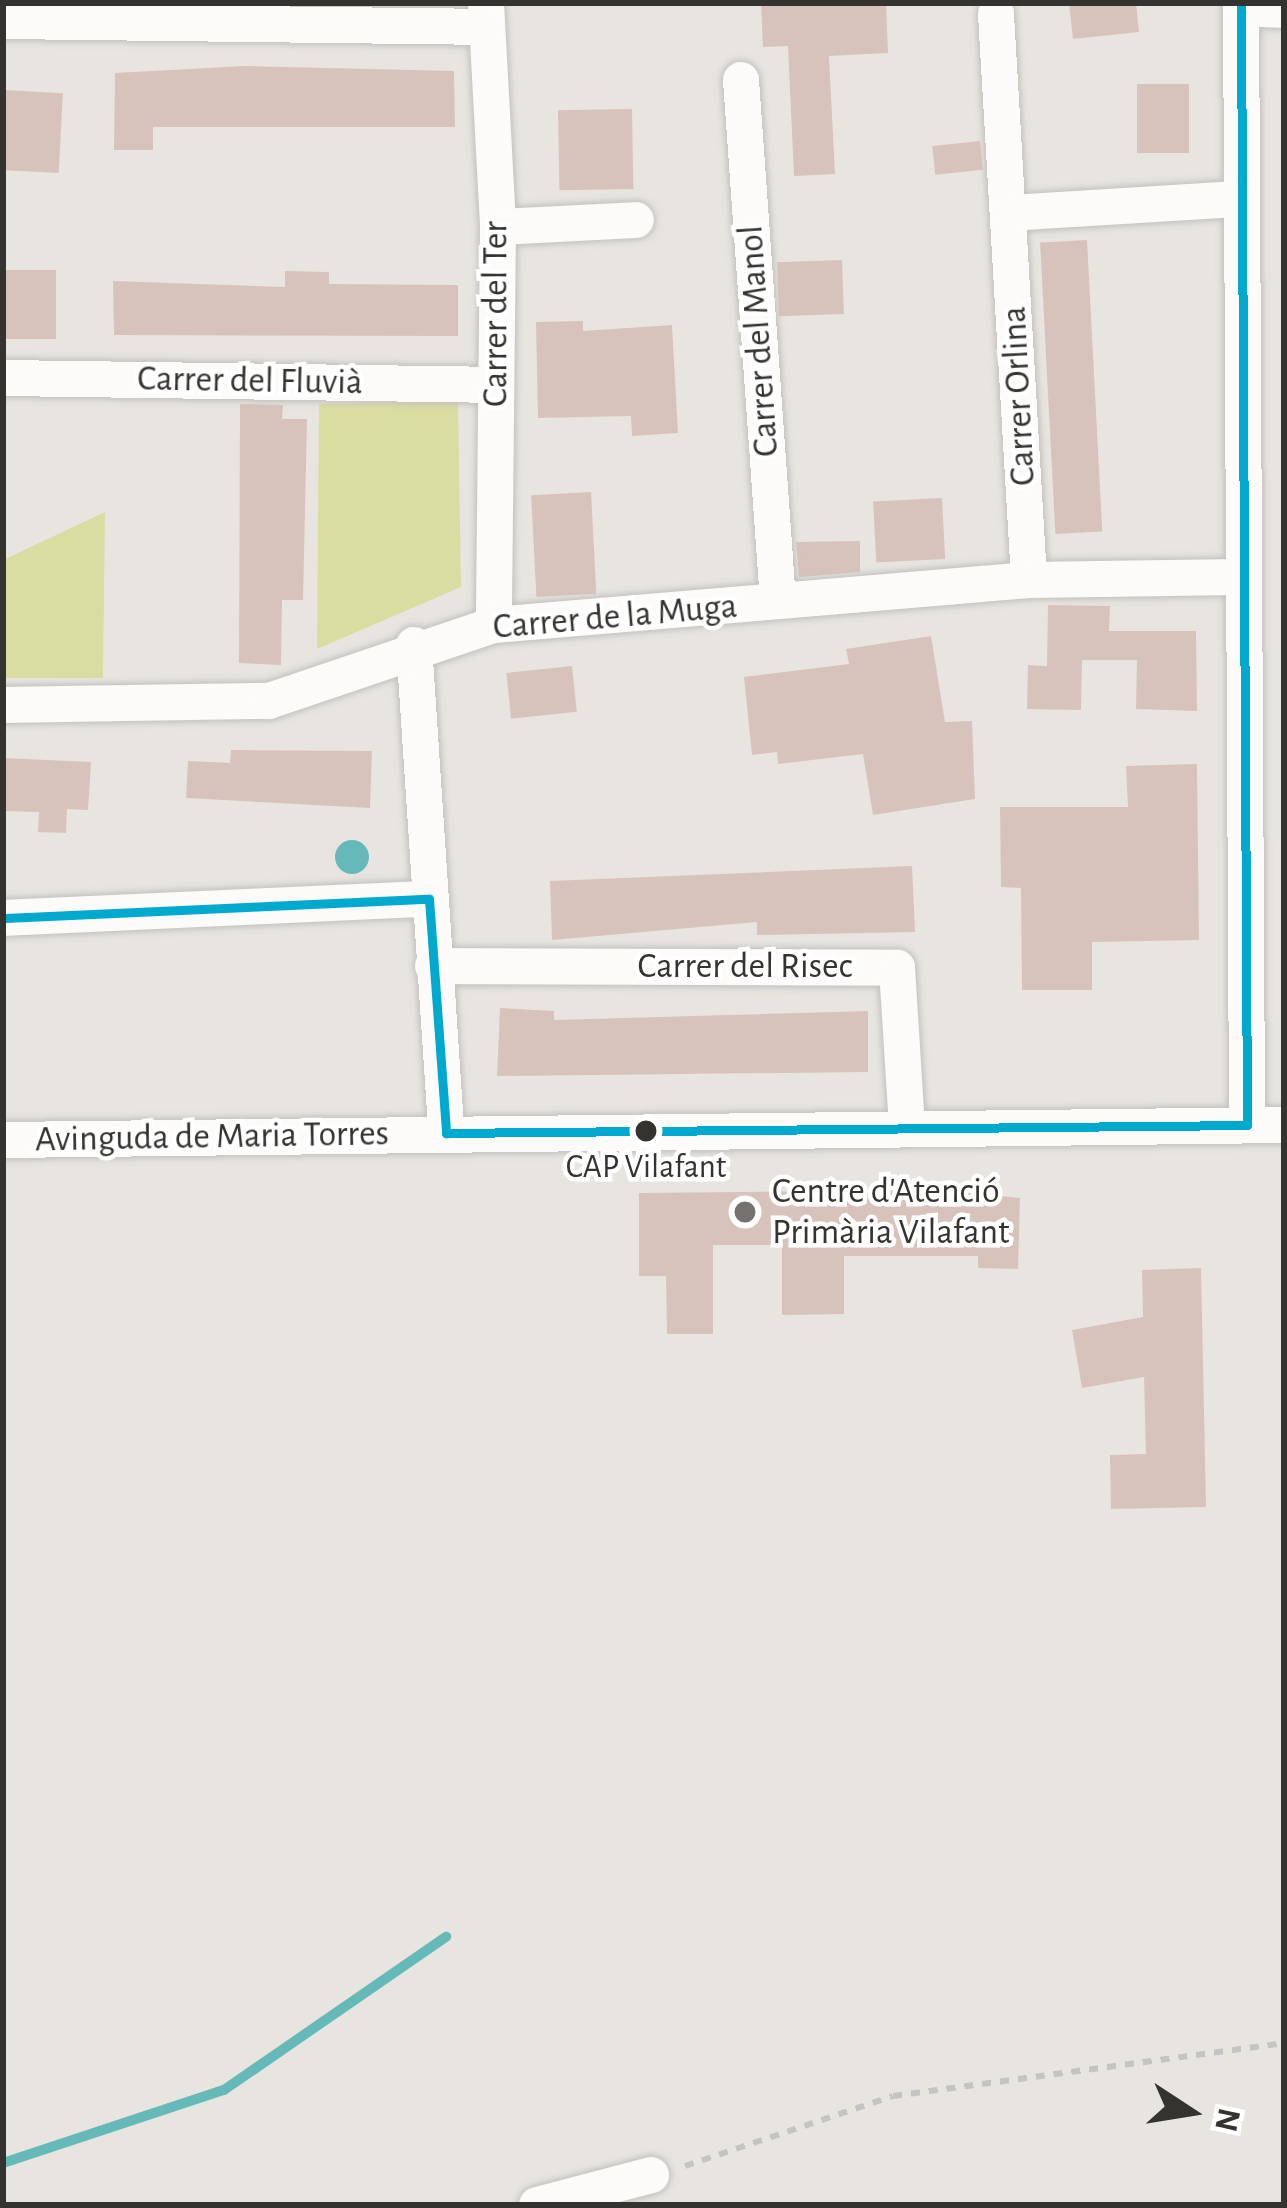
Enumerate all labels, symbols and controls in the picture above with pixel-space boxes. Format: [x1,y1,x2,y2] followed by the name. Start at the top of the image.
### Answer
[474,221,518,407] street label: Carrer del Ter
[729,224,789,458] street label: Carrer del Manol
[993,305,1045,487] street label: Carrer Orlina
[137,357,363,405] street label: Carrer del Fluvià
[491,585,739,649] street label: Carrer de la Muga
[638,945,852,989] street label: Carrer del Risec
[35,1112,389,1162] street label: Avinguda de Maria Torres
[635,1120,657,1142] marker: CAP Vilafant
[566,1148,726,1188] place label: CAP Vilafant
[772,1169,1010,1254] place label: Centre d'Atenció Primària Vilafant
[729,1196,761,1228] marker: Centre d'Atenció Primària Vilafant
[1131,2052,1251,2172] north arrow
[1208,2105,1245,2134] text: N

